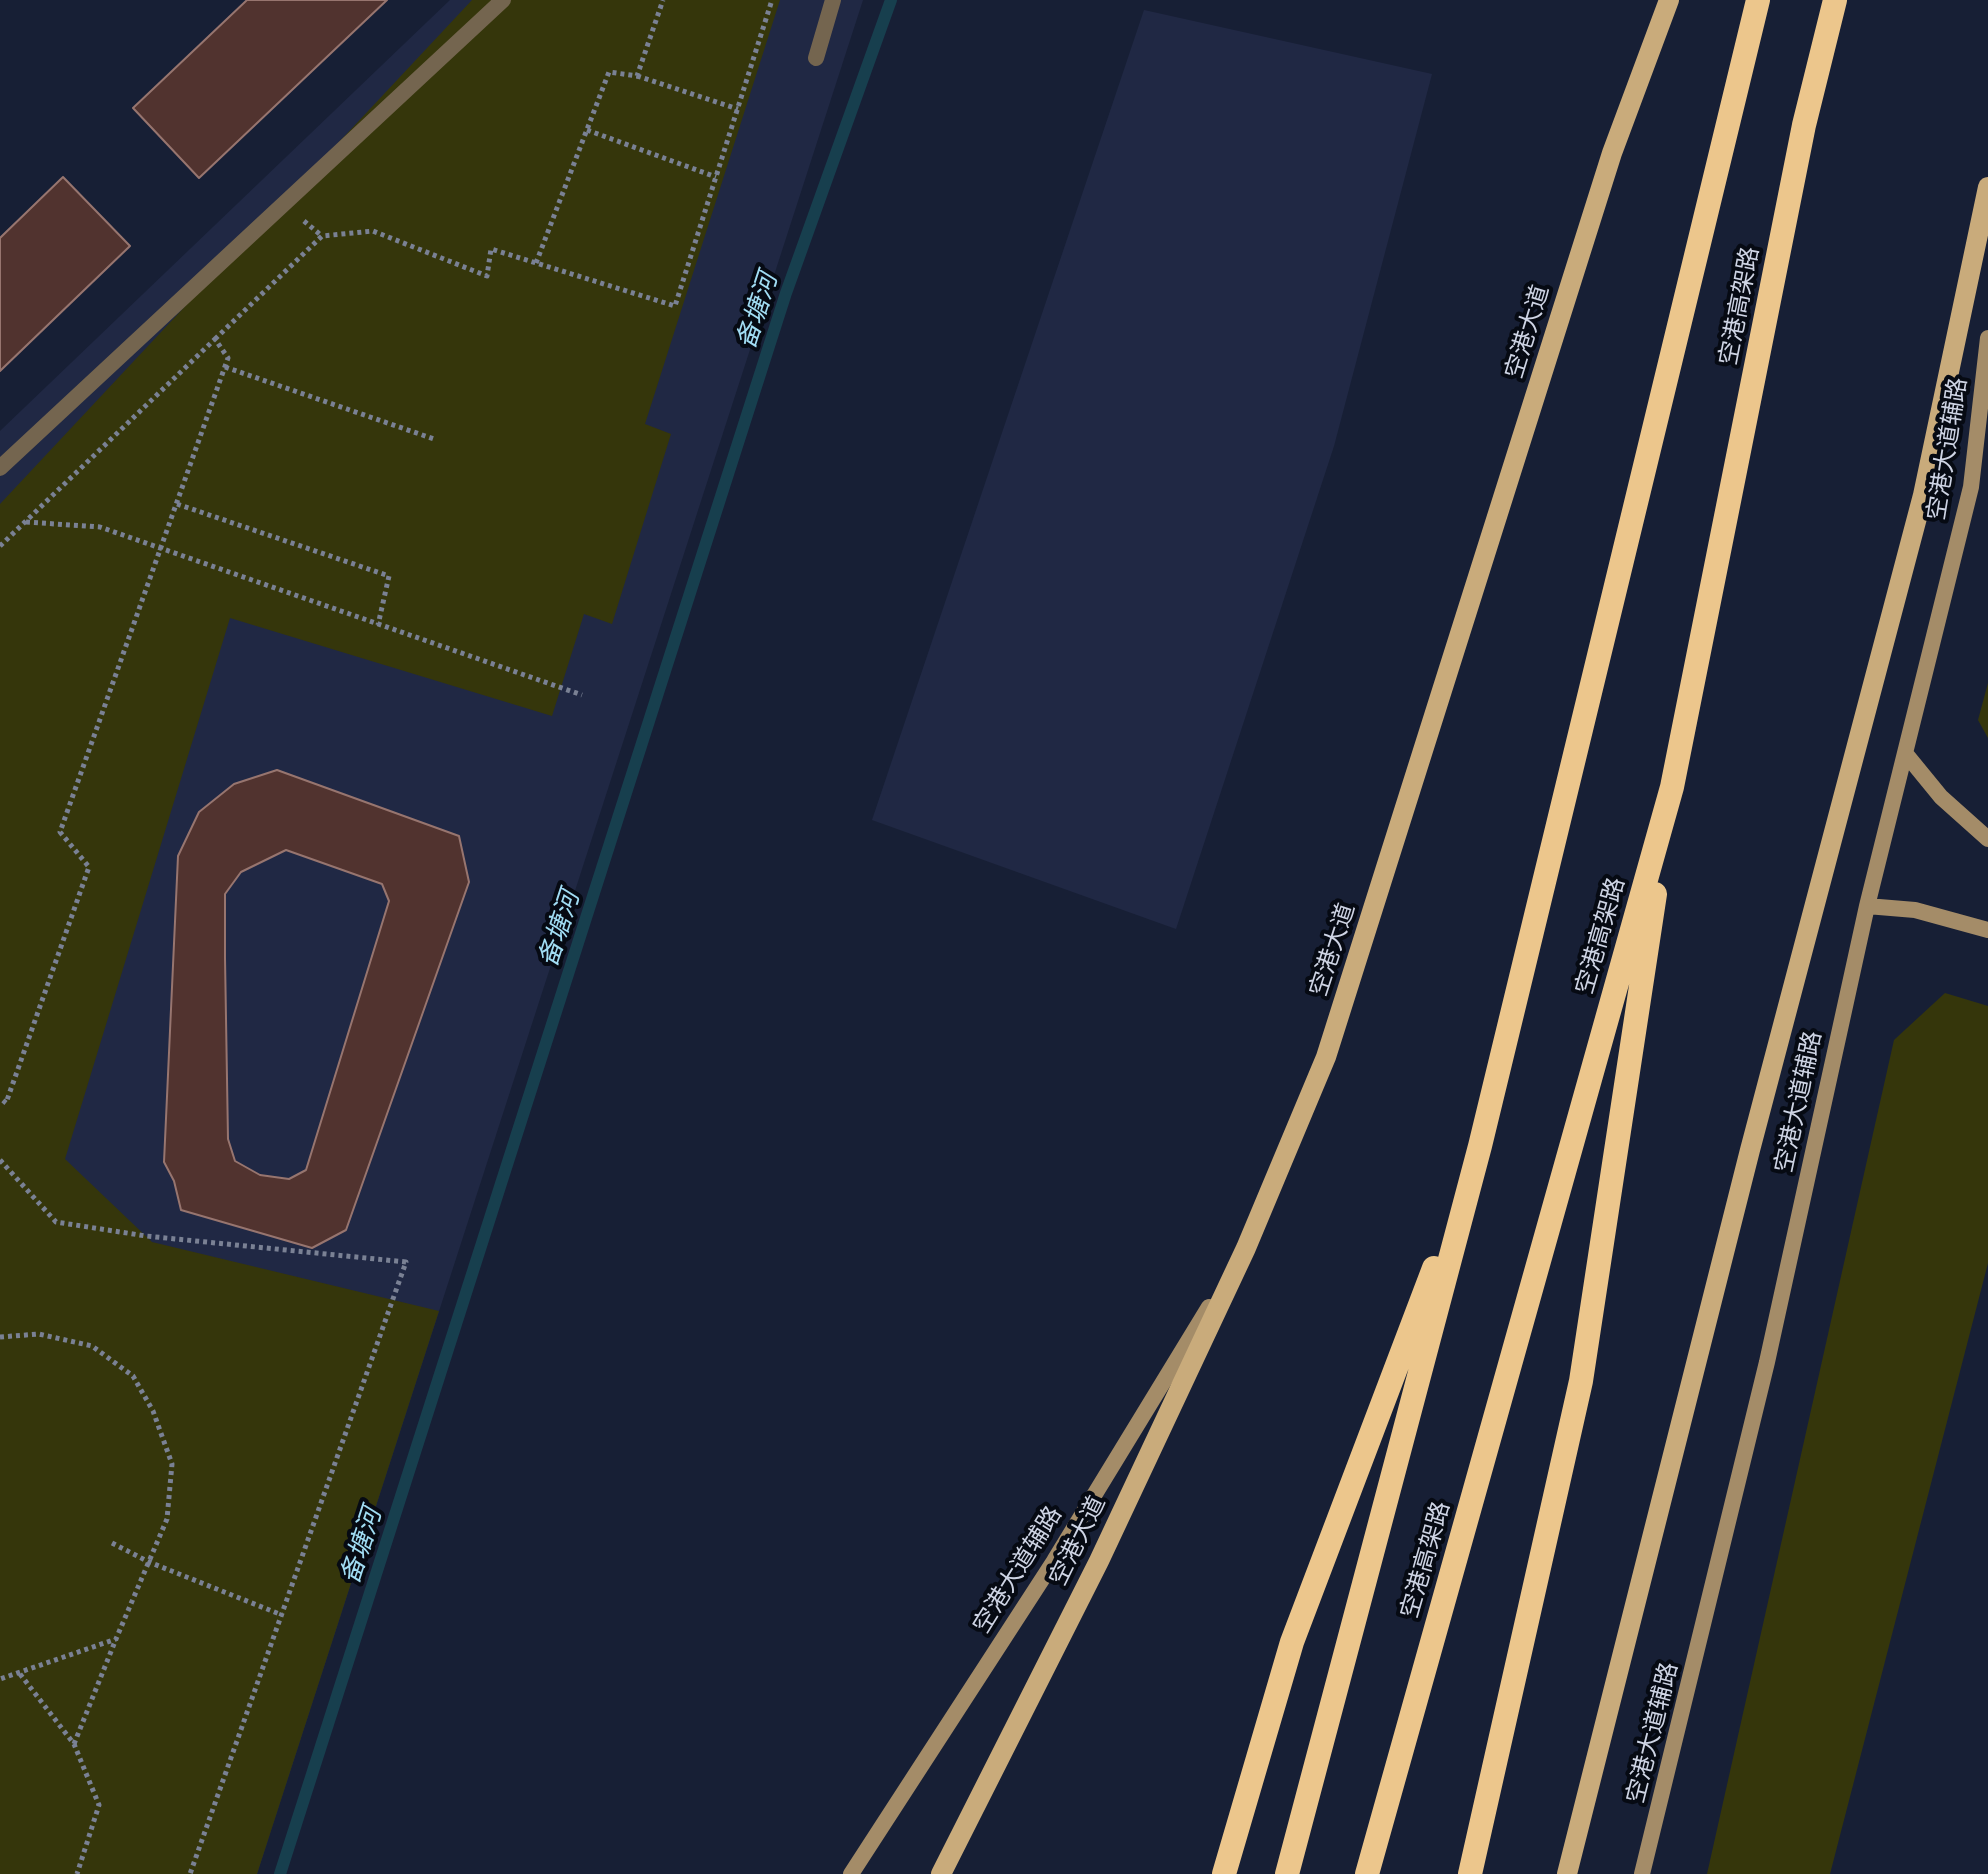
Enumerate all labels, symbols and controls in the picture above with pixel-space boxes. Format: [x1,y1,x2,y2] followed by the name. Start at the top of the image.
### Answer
[1714,244,1766,368] street label: 空港高架路
[731,269,785,353] water label: 备塘河
[1500,282,1556,382] street label: 空港大道
[1923,376,1973,522] street label: 空港大道辅路
[1571,874,1631,998] street label: 空港高架路
[533,887,587,971] water label: 备塘河
[1304,900,1362,1000] street label: 空港大道
[1770,1029,1828,1175] street label: 空港大道辅路
[1044,1492,1112,1590] street label: 空港大道
[1396,1498,1456,1622] street label: 空港高架路
[968,1501,1068,1639] street label: 空港大道辅路
[335,1504,389,1588] water label: 备塘河
[1622,1660,1684,1806] street label: 空港大道辅路

